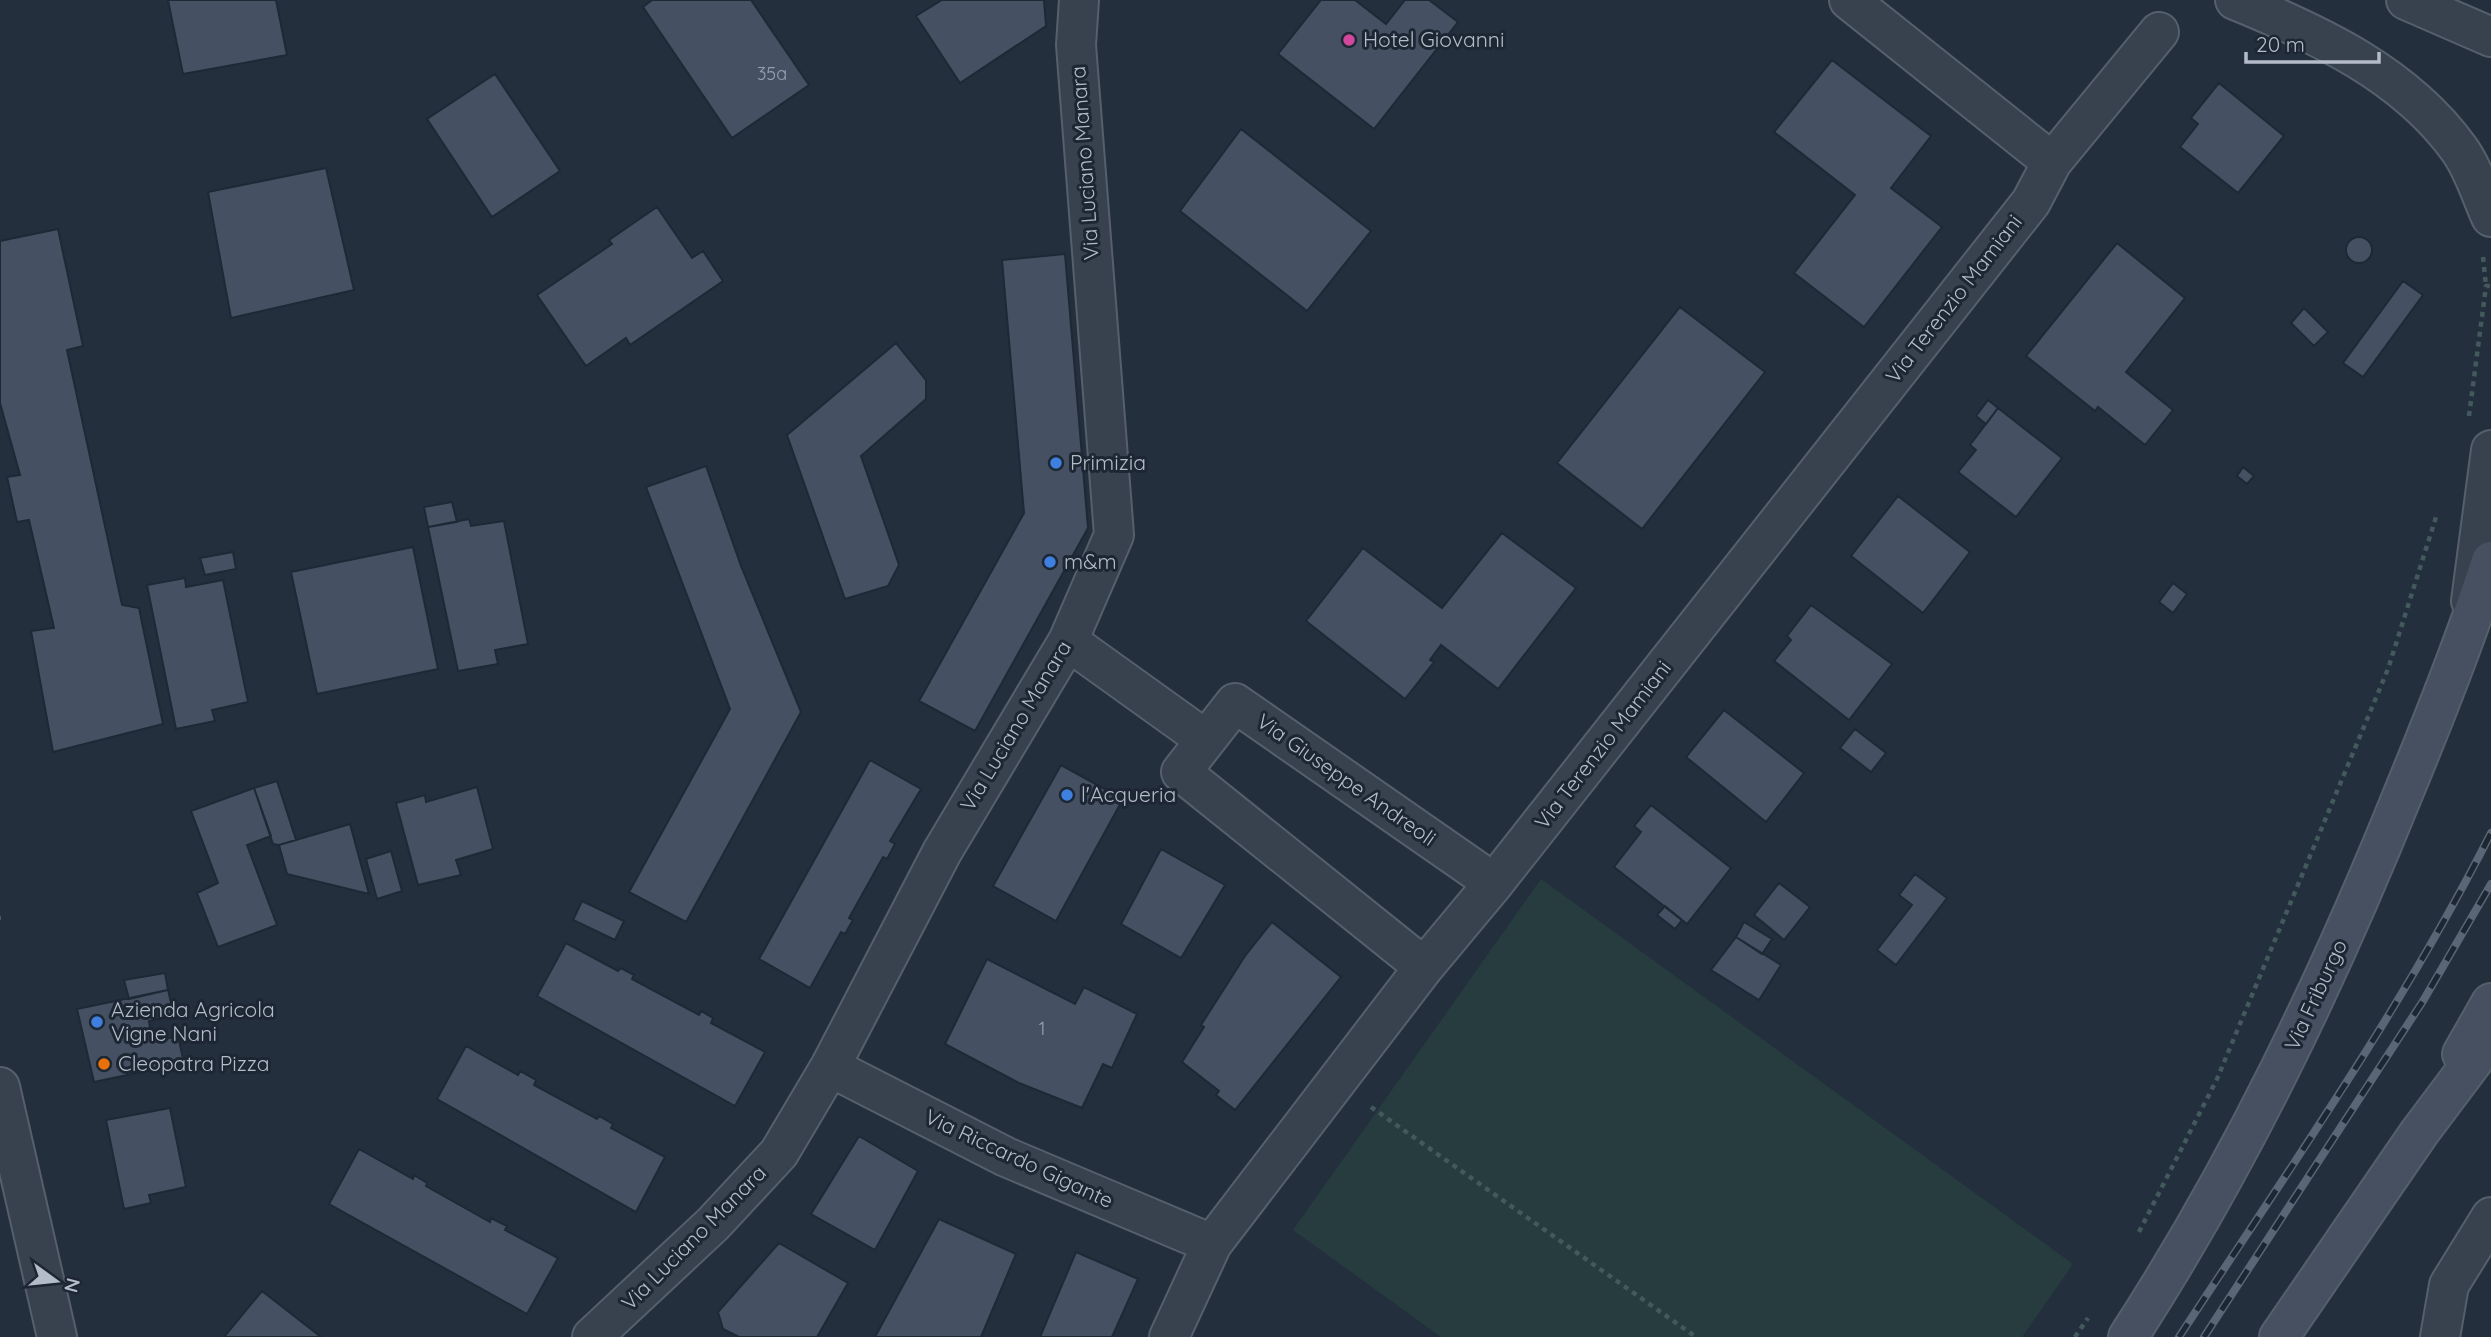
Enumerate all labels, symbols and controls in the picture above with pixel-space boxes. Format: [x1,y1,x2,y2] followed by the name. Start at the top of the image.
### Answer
[2246,21,2379,65] scale bar
[1363,26,1504,52] place label: Hotel Giovanni
[2256,31,2305,57] text: 20 m
[1341,32,1357,48] marker: Hotel Giovanni
[757,62,787,85] house number: 35a
[1064,65,1104,261] street label: Via Luciano Manara
[1879,209,2027,388] street label: Via Terenzio Mamiani
[1070,449,1146,475] place label: Primizia
[1048,455,1064,471] marker: Primizia
[1064,548,1117,574] place label: m&m
[1042,554,1058,570] marker: m&m
[954,636,1076,815] street label: Via Luciano Manara
[1528,655,1676,834] street label: Via Terenzio Mamiani
[1252,708,1441,851] street label: Via Giuseppe Andreoli
[1081,781,1176,807] place label: l'Acqueria
[1059,787,1075,803] marker: l'Acqueria
[2278,935,2352,1054] street label: Via Friburgo
[111,996,275,1046] place label: Azienda Agricola Vigne Nani
[89,1014,105,1030] marker: Azienda Agricola Vigne Nani
[1039,1017,1045,1040] house number: 1
[118,1050,270,1076] place label: Cleopatra Pizza
[96,1056,112,1072] marker: Cleopatra Pizza
[921,1103,1118,1213] street label: Via Riccardo Gigante
[615,1159,771,1315] street label: Via Luciano Manara
[21,1246,91,1316] north arrow
[59,1276,86,1295] text: N

